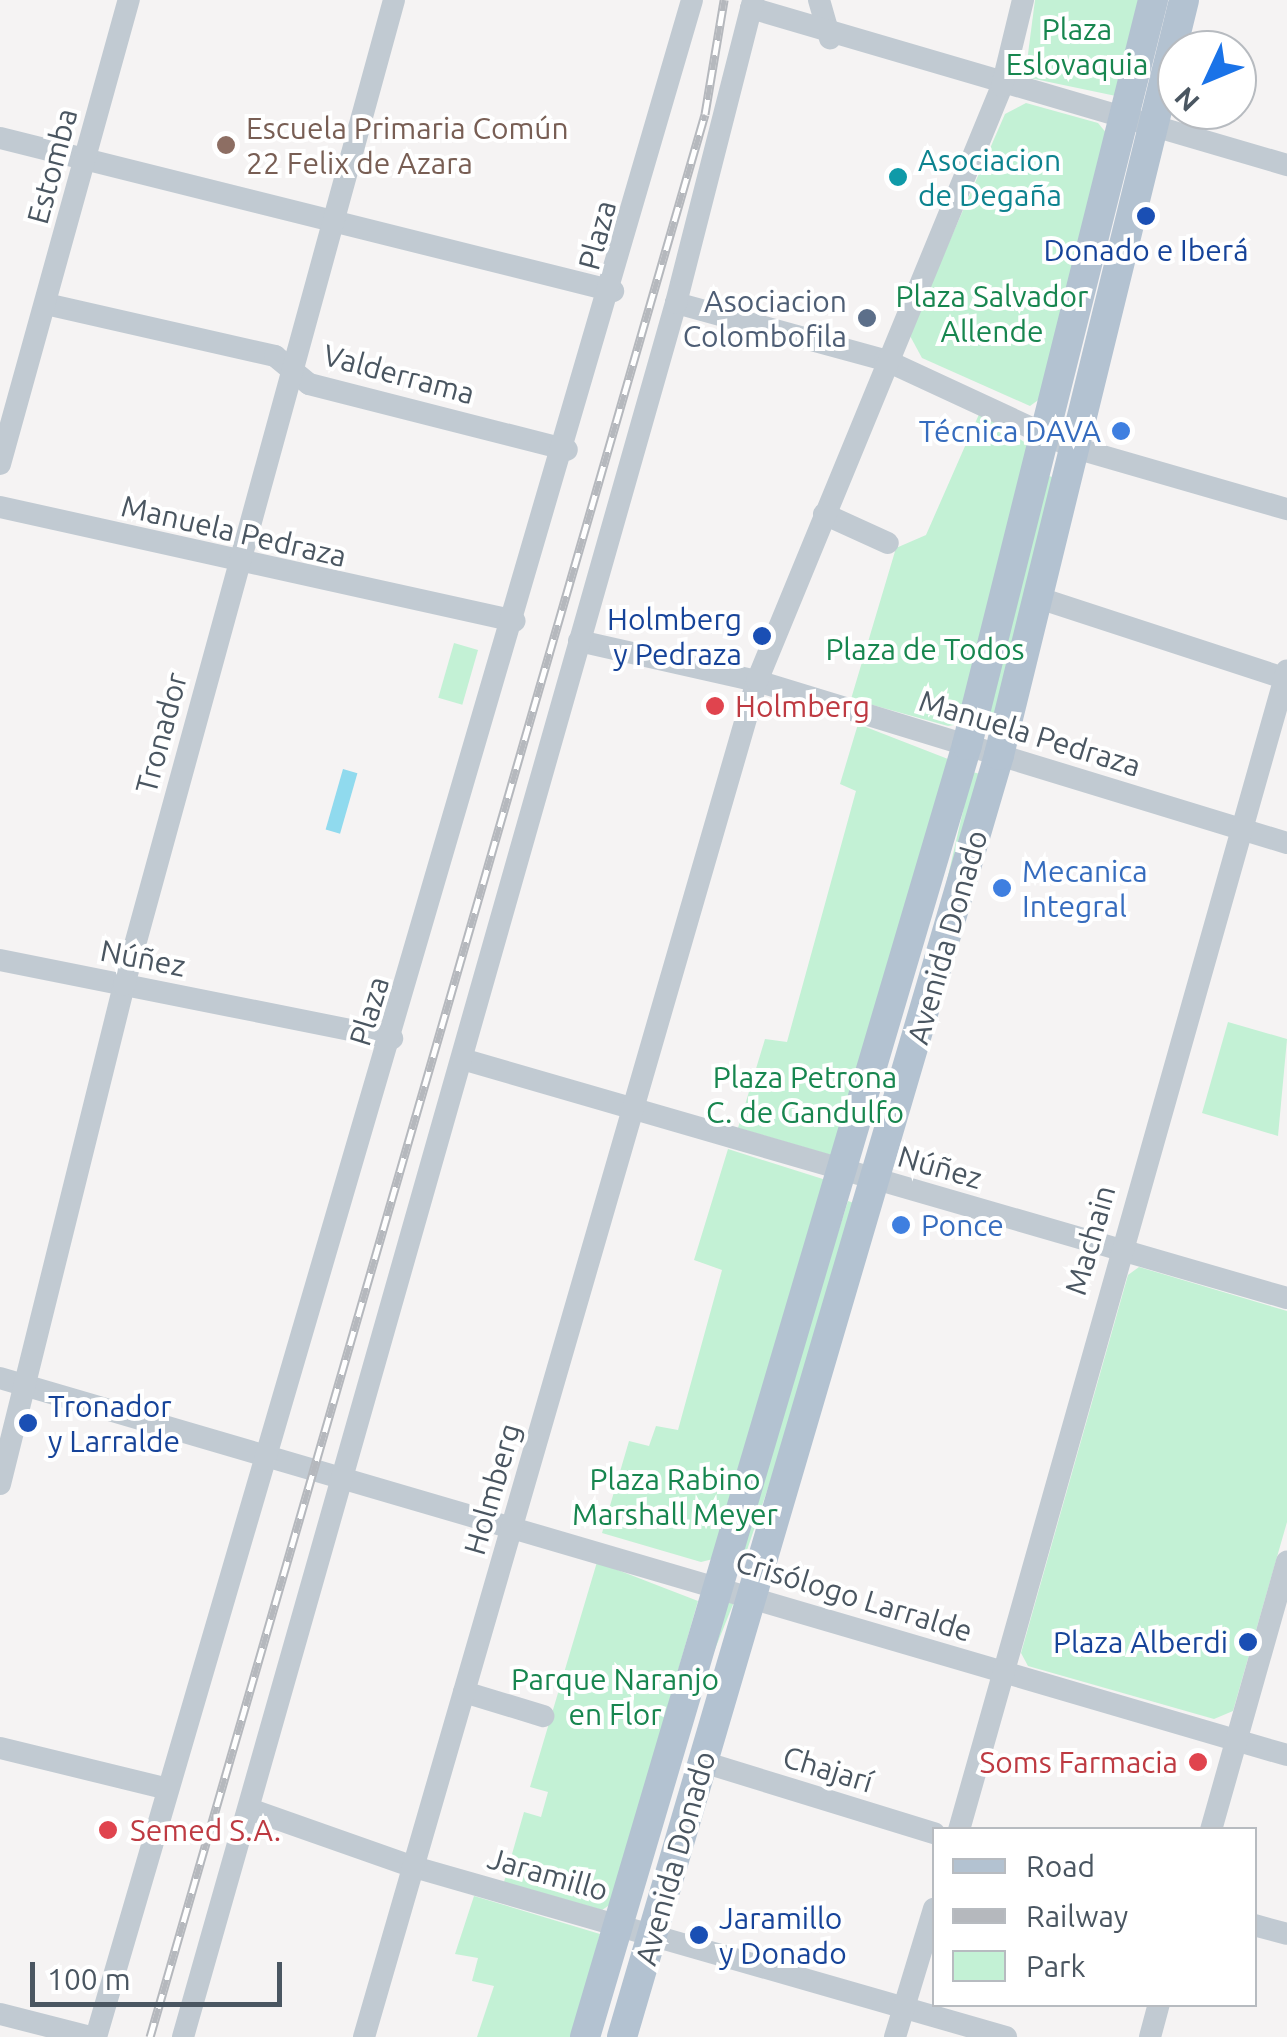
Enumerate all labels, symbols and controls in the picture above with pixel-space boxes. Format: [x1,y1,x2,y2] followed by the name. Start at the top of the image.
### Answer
[1006,11,1148,82] park label: Plaza Eslovaquia
[1157,30,1257,130] north arrow
[1168,82,1205,118] text: N
[19,104,85,228] street label: Estomba
[246,110,569,180] place label: Escuela Primaria Común 22 Felix de Azara
[215,134,237,156] marker: Escuela Primaria Común 22 Felix de Azara
[918,142,1062,212] place label: Asociacion de Degaña
[887,166,909,188] marker: Asociacion de Degaña
[570,196,624,274] street label: Plaza
[1135,205,1157,227] marker: Donado e Iberá
[1043,232,1249,268] place label: Donado e Iberá
[896,278,1088,348] park label: Plaza Salvador Allende
[683,283,847,354] place label: Asociacion Colombofila
[856,307,878,329] marker: Asociacion Colombofila
[319,337,479,411] street label: Valderrama
[919,413,1101,449] place label: Técnica DAVA
[1110,420,1132,442] marker: Técnica DAVA
[118,488,350,574] street label: Manuela Pedraza
[607,601,742,672] place label: Holmberg y Pedraza
[751,625,773,647] marker: Holmberg y Pedraza
[825,631,1025,667] park label: Plaza de Todos
[128,669,194,797] street label: Tronador
[915,682,1145,784] street label: Manuela Pedraza
[735,688,870,724] place label: Holmberg
[704,695,726,717] marker: Holmberg
[899,826,995,1048] street label: Avenida Donado
[1022,853,1148,924] place label: Mecanica Integral
[991,877,1013,899] marker: Mecanica Integral
[97,932,189,984] street label: Núñez
[341,972,397,1050] street label: Plaza
[706,1059,904,1130] park label: Plaza Petrona C. de Gandulfo
[894,1138,986,1196] street label: Núñez
[1057,1181,1123,1299] street label: Machain
[921,1207,1004,1243] place label: Ponce
[890,1214,912,1236] marker: Ponce
[48,1388,180,1458] place label: Tronador y Larralde
[17,1412,39,1434] marker: Tronador y Larralde
[456,1419,528,1559] street label: Holmberg
[572,1461,778,1532] park label: Plaza Rabino Marshall Meyer
[731,1543,977,1649] street label: Crisólogo Larralde
[1053,1624,1228,1660] place label: Plaza Alberdi
[1237,1631,1259,1653] marker: Plaza Alberdi
[511,1661,719,1732] park label: Parque Naranjo en Flor
[779,1738,877,1800] street label: Chajarí
[980,1744,1178,1780] place label: Soms Farmacia
[627,1747,723,1969] street label: Avenida Donado
[1187,1751,1209,1773] marker: Soms Farmacia
[130,1812,281,1848] place label: Semed S.A.
[95,1817,121,1843] marker: Semed S.A.
[932,1827,1257,2007] legend
[484,1840,612,1908] street label: Jaramillo
[1026,1849,1095,1883] text: Road
[1026,1899,1128,1933] text: Railway
[719,1900,847,1970] place label: Jaramillo y Donado
[688,1924,710,1946] marker: Jaramillo y Donado
[35,1942,288,2004] scale bar
[1026,1949,1086,1983] text: Park
[47,1962,131,1996] text: 100 m

